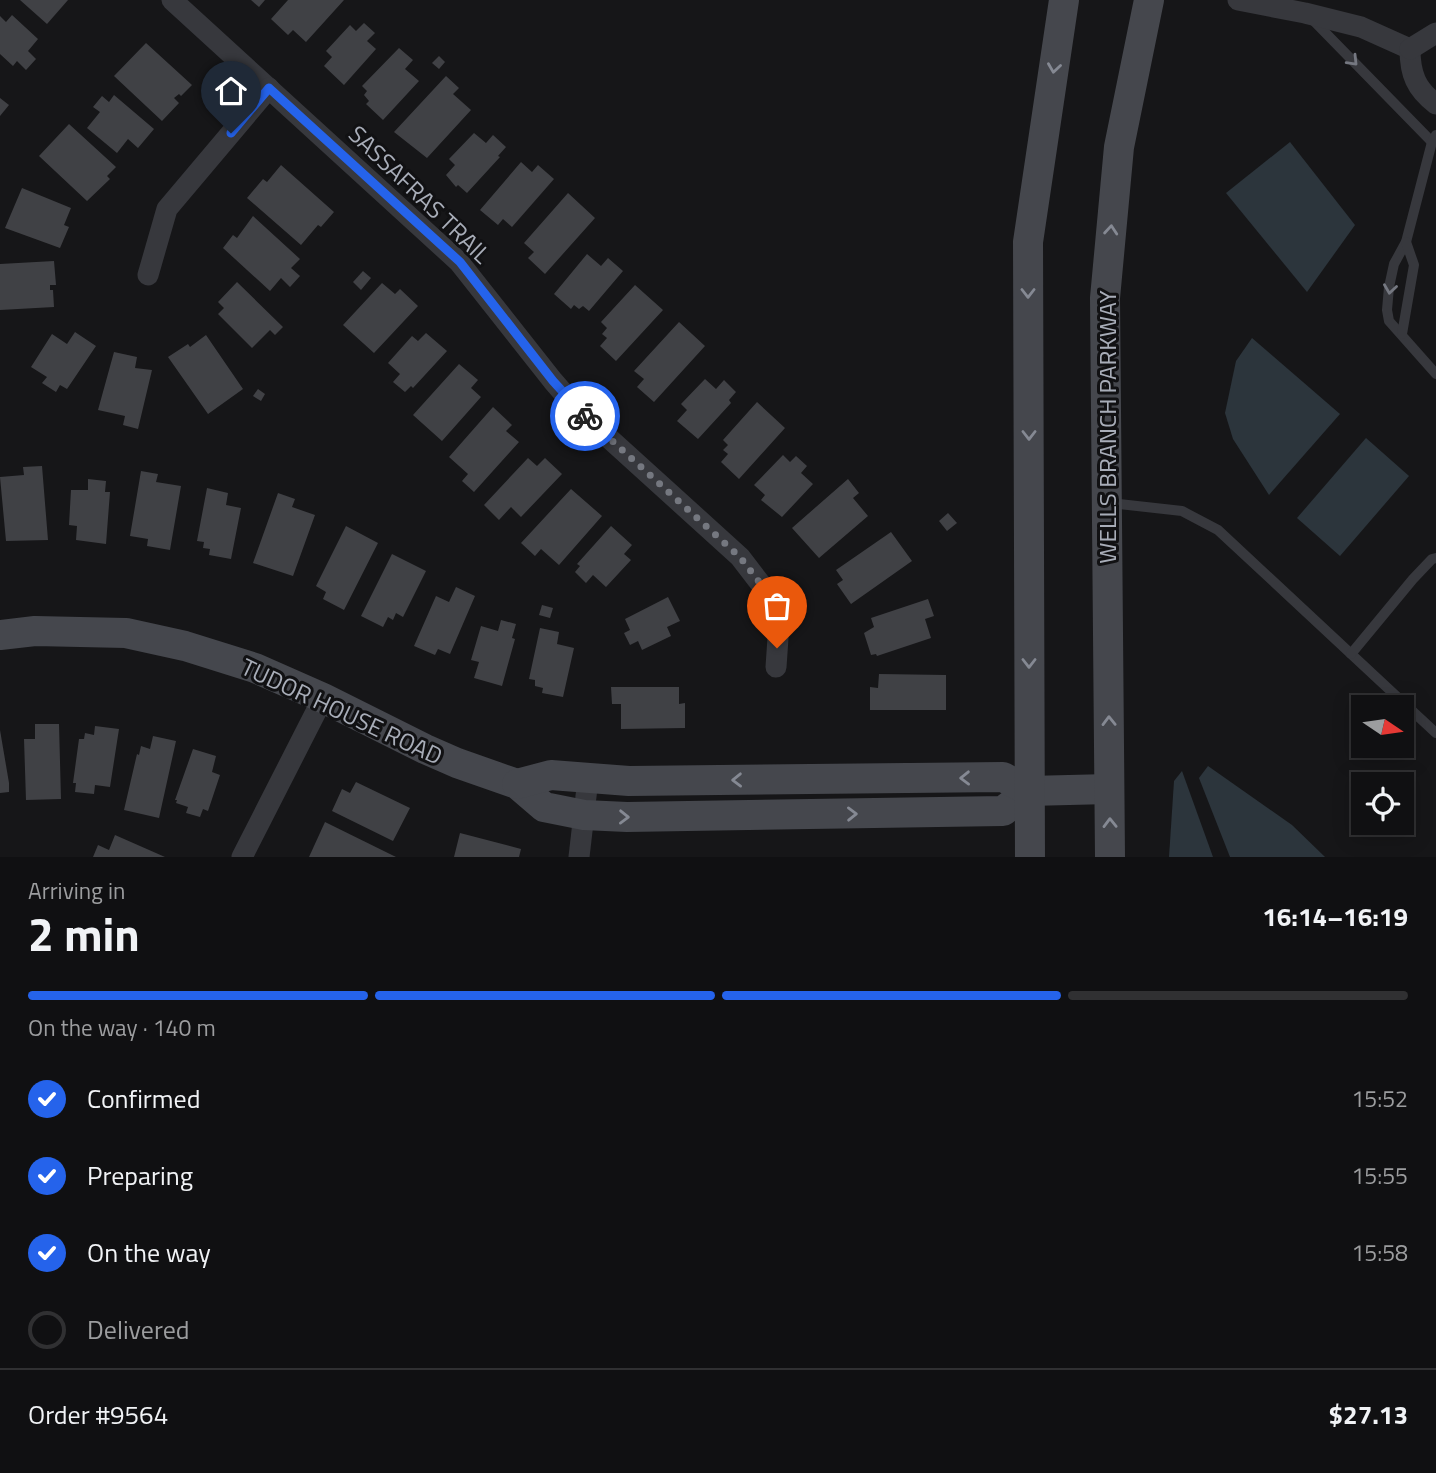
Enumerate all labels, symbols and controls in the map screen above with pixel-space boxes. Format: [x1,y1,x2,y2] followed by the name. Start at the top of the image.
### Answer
[1344,53,1357,66] one-way arrow
[201,61,261,133] pin
[1047,62,1062,73] one-way arrow
[212,72,250,110] icon: home
[341,117,500,272] street label: SASSAFRAS TRAIL
[1104,224,1119,236] one-way arrow
[1382,283,1397,295] one-way arrow
[1020,288,1036,299] one-way arrow
[1089,290,1125,564] street label: WELLS BRANCH PARKWAY
[550,381,620,451] courier
[566,397,604,435] icon: bike
[1021,431,1037,441] one-way arrow
[747,576,807,648] pin
[758,587,796,625] icon: bag
[235,648,449,774] street label: TUDOR HOUSE ROAD
[1021,658,1037,669] one-way arrow
[1351,695,1414,758] north arrow
[1351,695,1414,835] map controls
[1101,715,1117,725] one-way arrow
[959,770,970,785] one-way arrow
[731,772,742,788] one-way arrow
[1351,772,1414,835] button: locate
[846,806,857,821] one-way arrow
[619,809,630,825] one-way arrow
[1102,817,1118,828] one-way arrow
[28,873,125,908] text: Arriving in
[1262,897,1408,936] text: 16:14–16:19
[28,899,140,969] text: 2 min
[28,1010,216,1045] text: On the way · 140 m
[87,1079,201,1118] text: Confirmed
[28,1080,66,1118] icon: check
[1351,1081,1408,1116] text: 15:52
[87,1156,193,1195] text: Preparing
[28,1157,66,1195] icon: check
[1351,1158,1408,1193] text: 15:55
[87,1233,211,1272] text: On the way
[28,1234,66,1272] icon: check
[1351,1235,1408,1270] text: 15:58
[87,1310,190,1349] text: Delivered
[28,1395,168,1434] text: Order #9564
[1329,1395,1408,1434] text: $27.13

